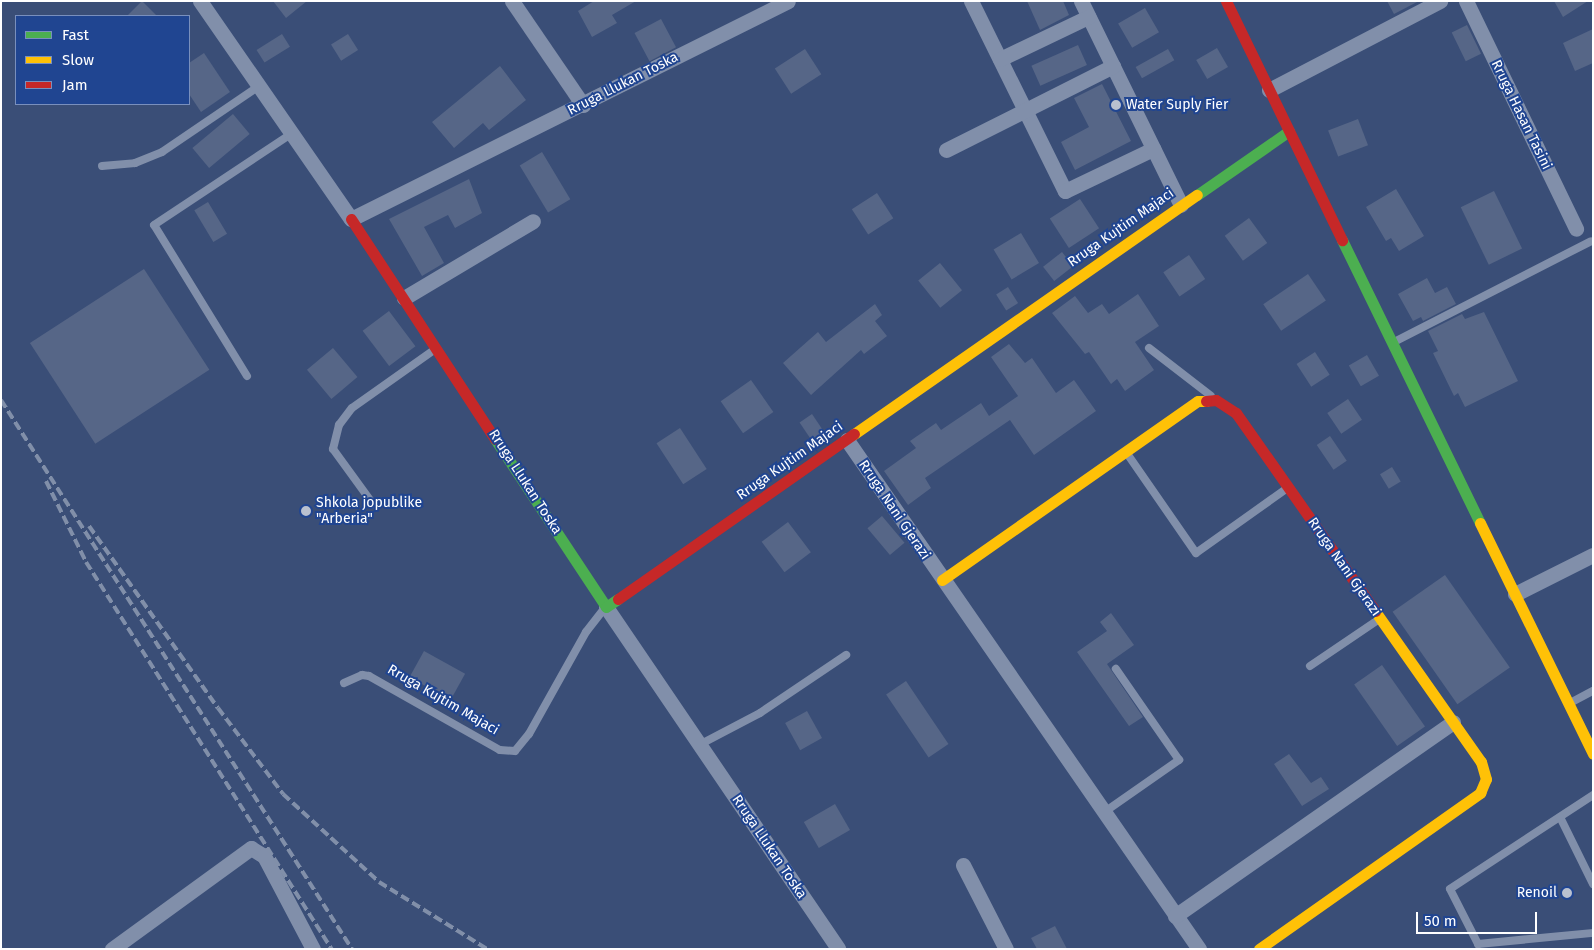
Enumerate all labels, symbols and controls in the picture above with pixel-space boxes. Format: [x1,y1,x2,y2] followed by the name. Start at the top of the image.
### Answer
[15,15,190,105] legend
[62,26,89,44] text: Fast
[565,49,681,119] street label: Rruga Llukan Toska
[62,51,94,69] text: Slow
[1487,57,1555,173] street label: Rruga Hasan Tasini
[62,76,88,94] text: Jam
[1126,97,1228,113] place label: Water Suply Fier
[1110,99,1122,111] marker: Water Suply Fier
[1065,185,1177,271] street label: Rruga Kujtim Majaci
[734,418,846,504] street label: Rruga Kujtim Majaci
[485,426,565,538] street label: Rruga Llukan Toska
[854,457,934,563] street label: Rruga Nani Gjerazi
[316,495,422,528] place label: Shkola jopublike "Arberia"
[300,505,312,517] marker: Shkola jopublike "Arberia"
[1304,515,1384,619] street label: Rruga Nani Gjerazi
[384,661,502,739] street label: Rruga Kujtim Majaci
[728,792,810,902] street label: Rruga Llukan Toska
[1517,885,1557,901] place label: Renoil
[1561,887,1573,899] marker: Renoil
[1419,902,1540,934] scale bar
[1424,912,1457,930] text: 50 m

